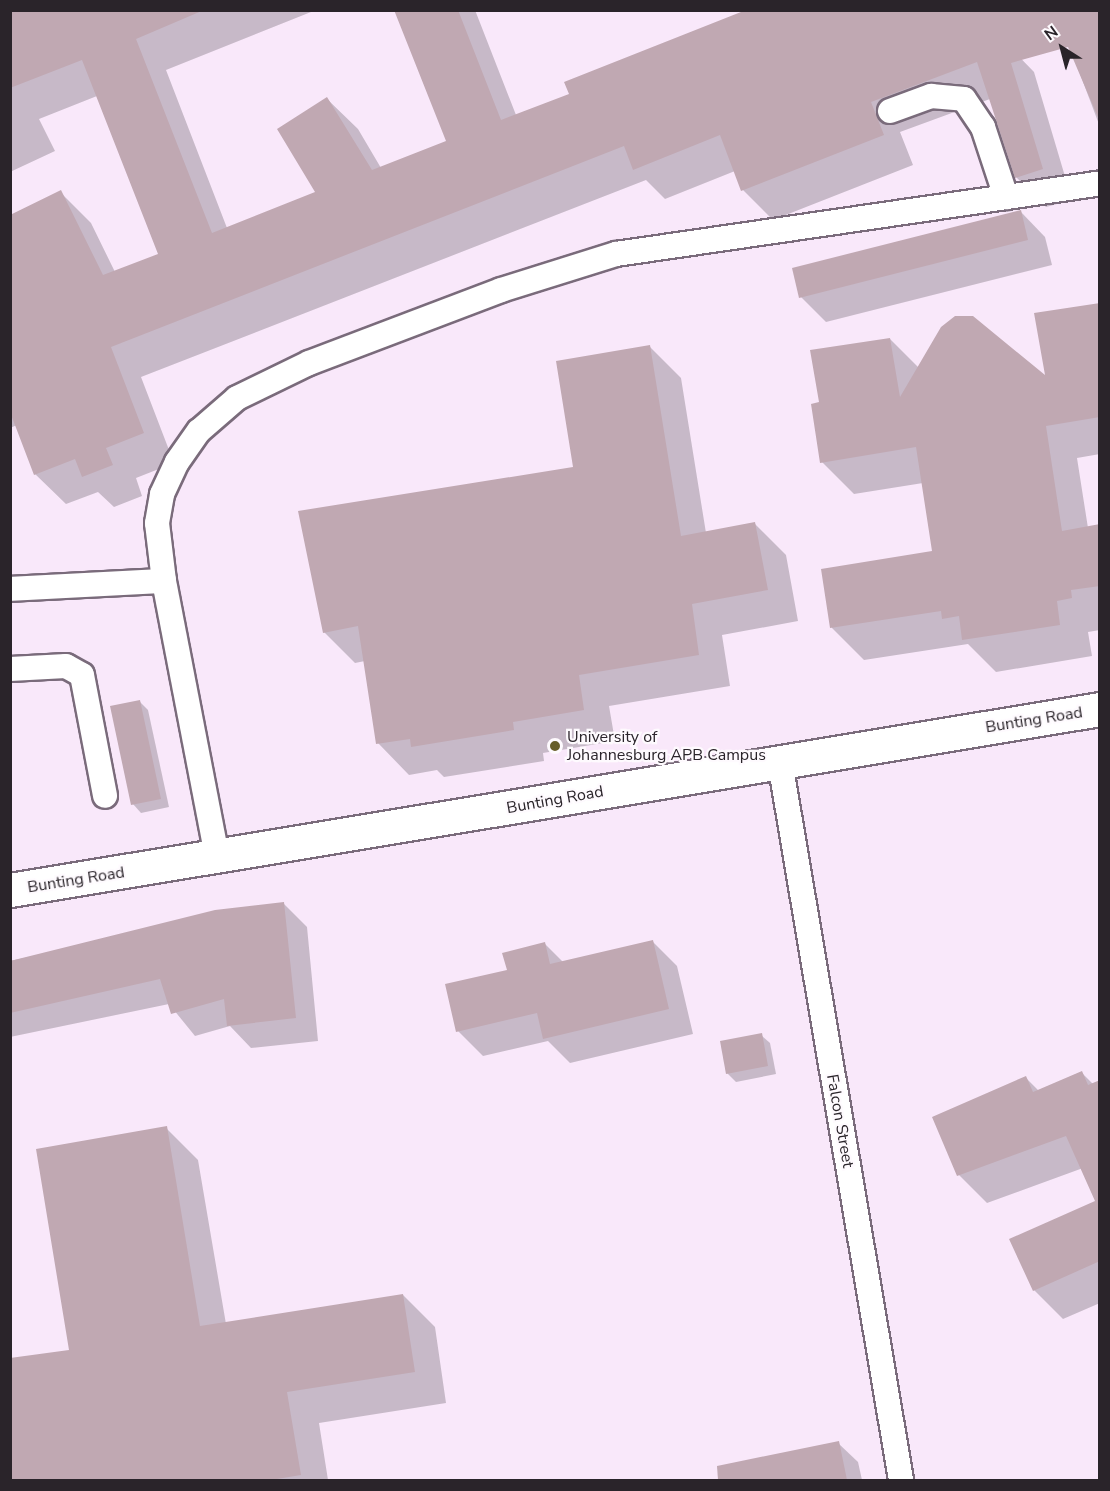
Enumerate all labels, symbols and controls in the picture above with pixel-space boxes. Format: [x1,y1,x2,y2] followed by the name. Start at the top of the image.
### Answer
[1032,18,1092,78] north arrow
[1040,21,1063,46] text: N
[984,703,1084,737] street label: Bunting Road
[567,727,766,765] place label: University of Johannesburg APB Campus
[548,739,562,753] marker: University of Johannesburg APB Campus
[505,782,605,818] street label: Bunting Road
[26,863,126,897] street label: Bunting Road
[822,1073,858,1169] street label: Falcon Street

